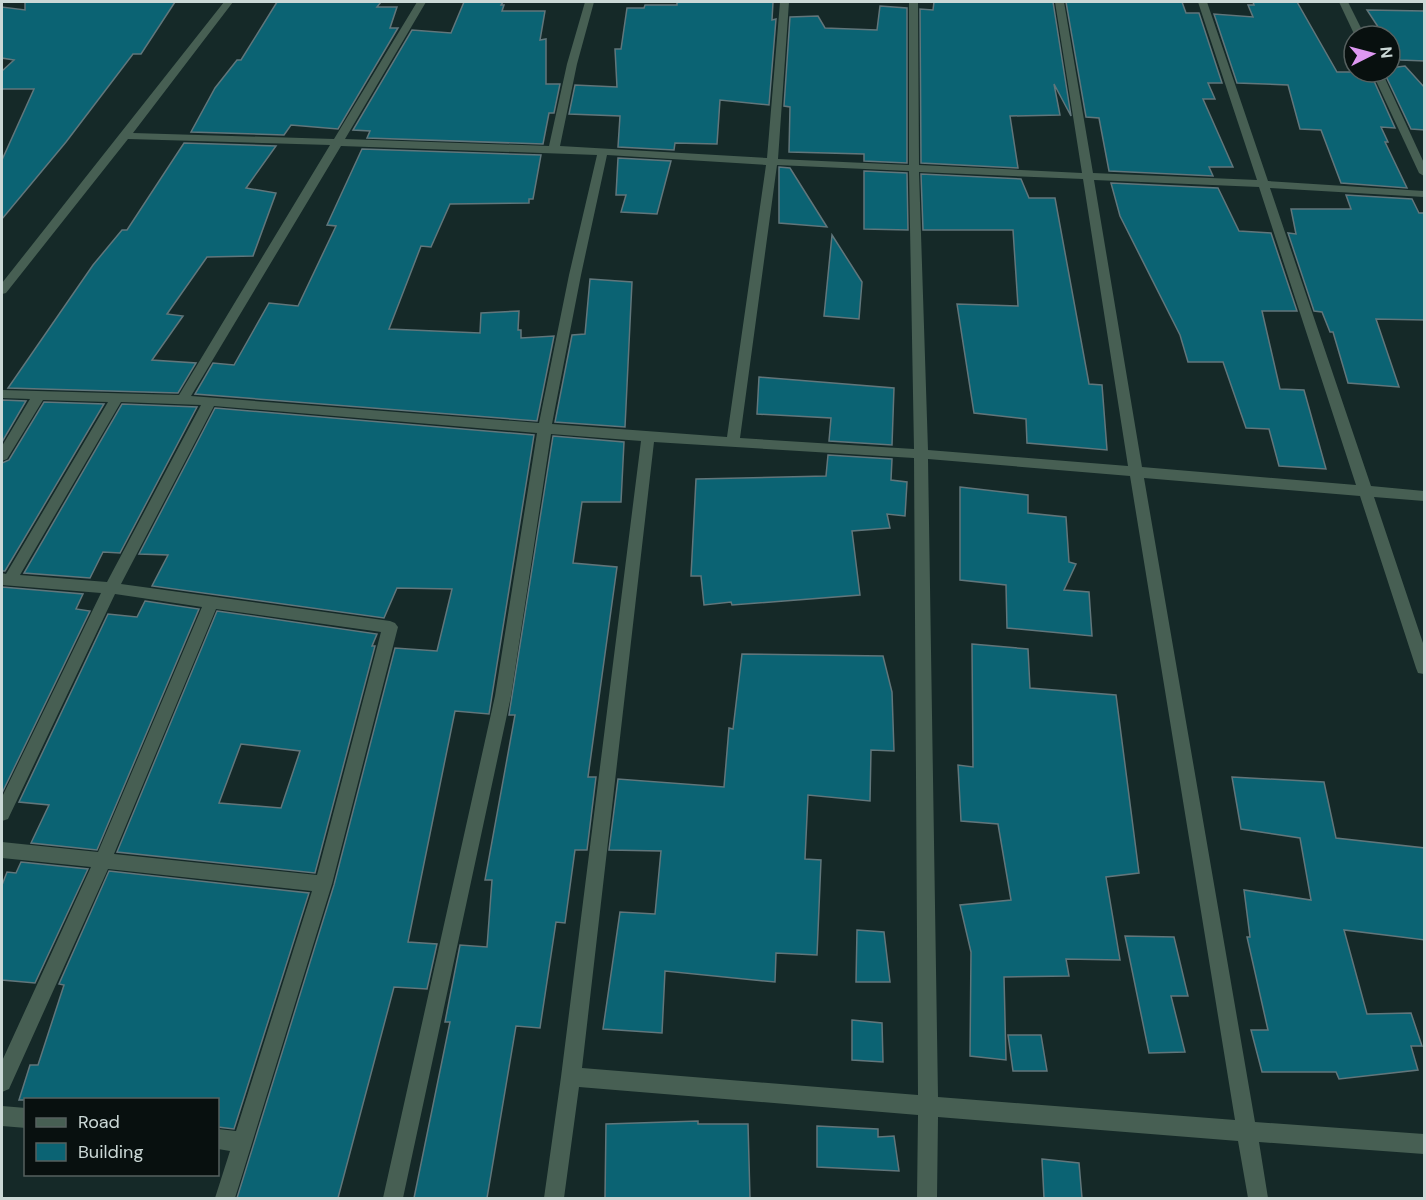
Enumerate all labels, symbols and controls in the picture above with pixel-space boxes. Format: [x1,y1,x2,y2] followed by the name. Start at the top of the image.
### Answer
[1342,24,1402,84] north arrow
[1375,46,1397,59] text: N
[24,1098,219,1176] legend
[78,1110,120,1134] text: Road
[78,1140,143,1164] text: Building

